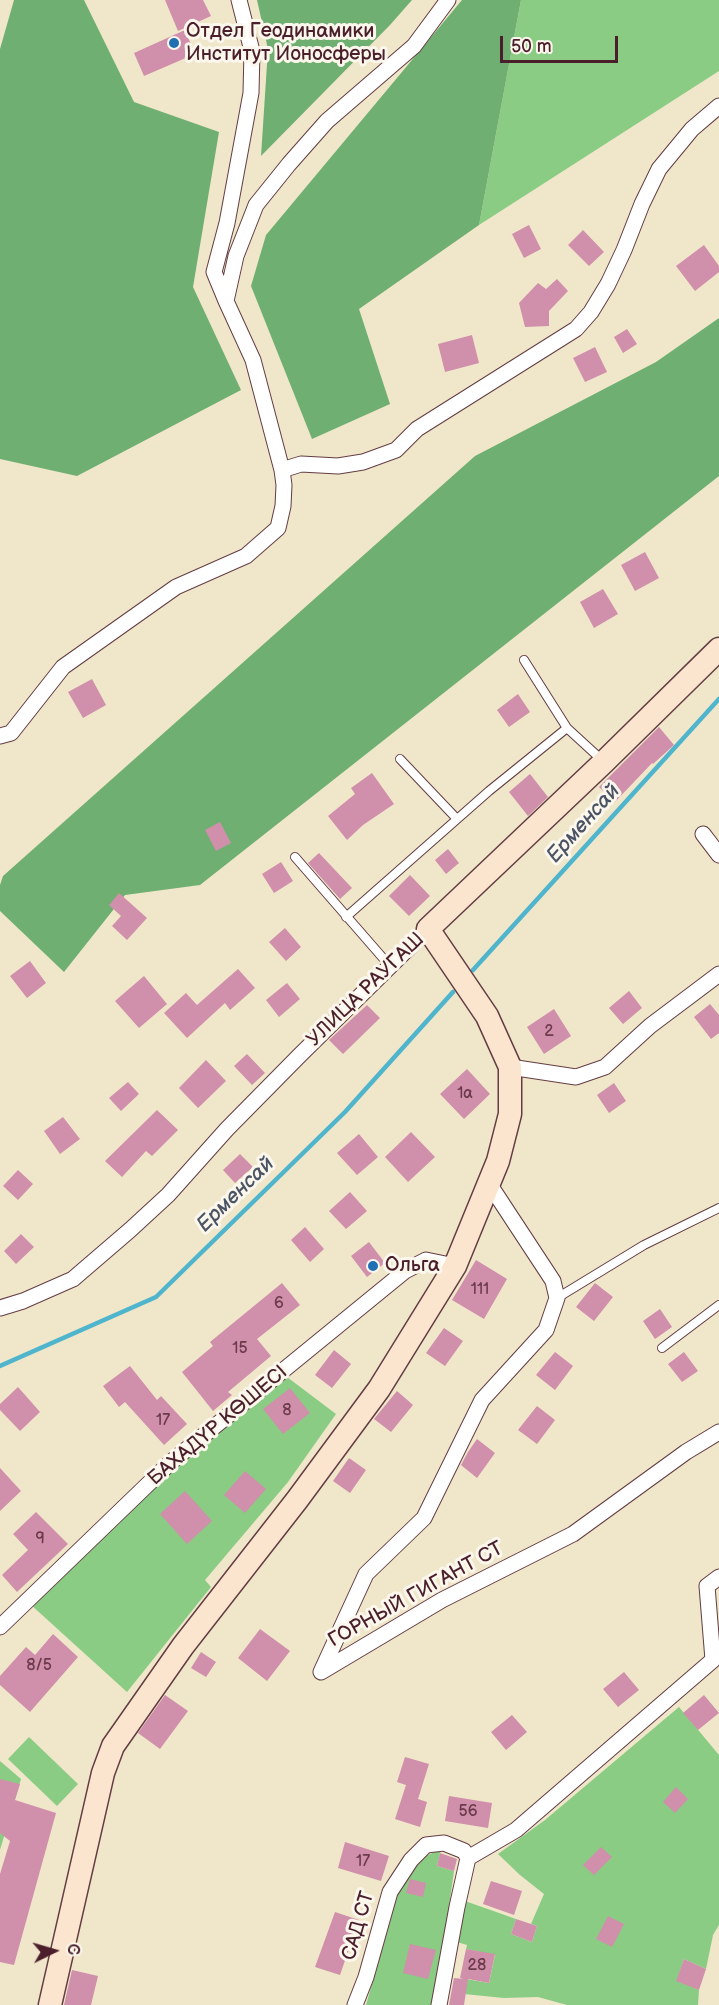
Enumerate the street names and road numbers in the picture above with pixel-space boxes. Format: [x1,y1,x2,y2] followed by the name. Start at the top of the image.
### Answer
[302,928,430,1052] street label: УЛИЦА РАУГАШ
[143,1361,293,1491] street label: БАХАДҮР КӨШЕСІ
[324,1537,508,1653] street label: ГОРНЫЙ ГИГАНТ СТ
[338,1889,380,1963] street label: САД СТ

